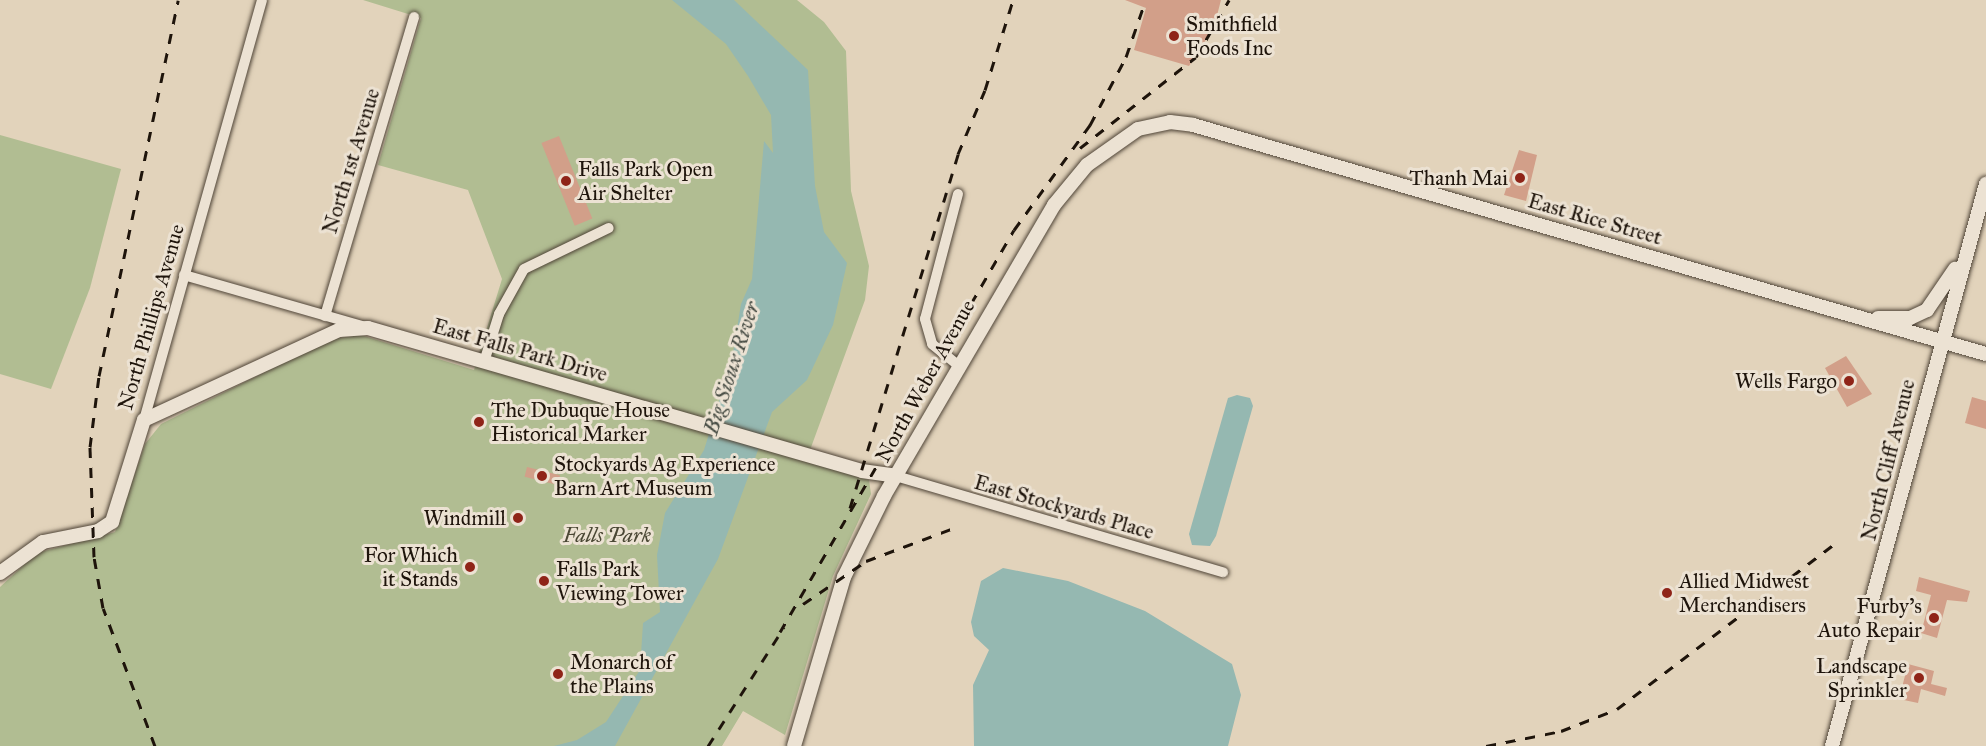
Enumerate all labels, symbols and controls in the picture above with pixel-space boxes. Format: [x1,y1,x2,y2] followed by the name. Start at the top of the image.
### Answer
[1186,11,1278,61] place label: Smithfield Foods Inc
[1167,29,1181,43] marker: Smithfield Foods Inc
[317,85,385,237] street label: North 1st Avenue
[578,156,713,206] place label: Falls Park Open Air Shelter
[1409,165,1508,191] place label: Thanh Mai
[1513,171,1527,185] marker: Thanh Mai
[559,174,573,188] marker: Falls Park Open Air Shelter
[1525,188,1665,250] street label: East Rice Street
[112,221,190,413] street label: North Phillips Avenue
[870,295,980,467] street label: North Weber Avenue
[697,298,765,438] water label: Big Sioux River
[430,313,610,387] street label: East Falls Park Drive
[1735,368,1837,394] place label: Wells Fargo
[1842,374,1856,388] marker: Wells Fargo
[1856,377,1920,543] street label: North Cliff Avenue
[491,397,670,447] place label: The Dubuque House Historical Marker
[472,415,486,429] marker: The Dubuque House Historical Marker
[554,451,775,501] place label: Stockyards Ag Experience Barn Art Museum
[535,469,549,483] marker: Stockyards Ag Experience Barn Art Museum
[971,469,1157,545] street label: East Stockyards Place
[424,505,506,531] place label: Windmill
[511,511,525,525] marker: Windmill
[563,522,651,548] park label: Falls Park
[364,542,458,592] place label: For Which it Stands
[556,556,684,606] place label: Falls Park Viewing Tower
[463,560,477,574] marker: For Which it Stands
[1679,568,1809,618] place label: Allied Midwest Merchandisers
[537,574,551,588] marker: Falls Park Viewing Tower
[1660,586,1674,600] marker: Allied Midwest Merchandisers
[1818,593,1922,643] place label: Furby's Auto Repair
[1927,611,1941,625] marker: Furby's Auto Repair
[570,649,673,699] place label: Monarch of the Plains
[1816,653,1907,703] place label: Landscape Sprinkler
[551,667,565,681] marker: Monarch of the Plains
[1912,671,1926,685] marker: Landscape Sprinkler

